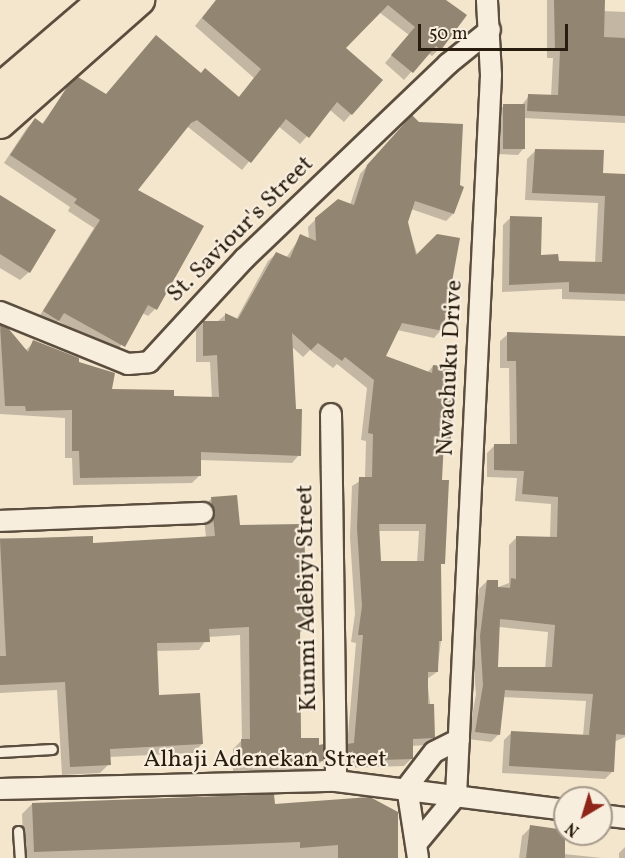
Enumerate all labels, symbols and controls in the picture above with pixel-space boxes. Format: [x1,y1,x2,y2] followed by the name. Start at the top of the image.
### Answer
[421,12,571,50] scale bar
[429,22,468,47] text: 50 m
[162,151,320,309] street label: St. Saviour's Street
[432,279,470,457] street label: Nwachuku Drive
[292,484,324,712] street label: Kunmi Adebiyi Street
[143,747,387,775] street label: Alhaji Adenekan Street
[553,786,613,846] north arrow
[562,816,585,841] text: N

